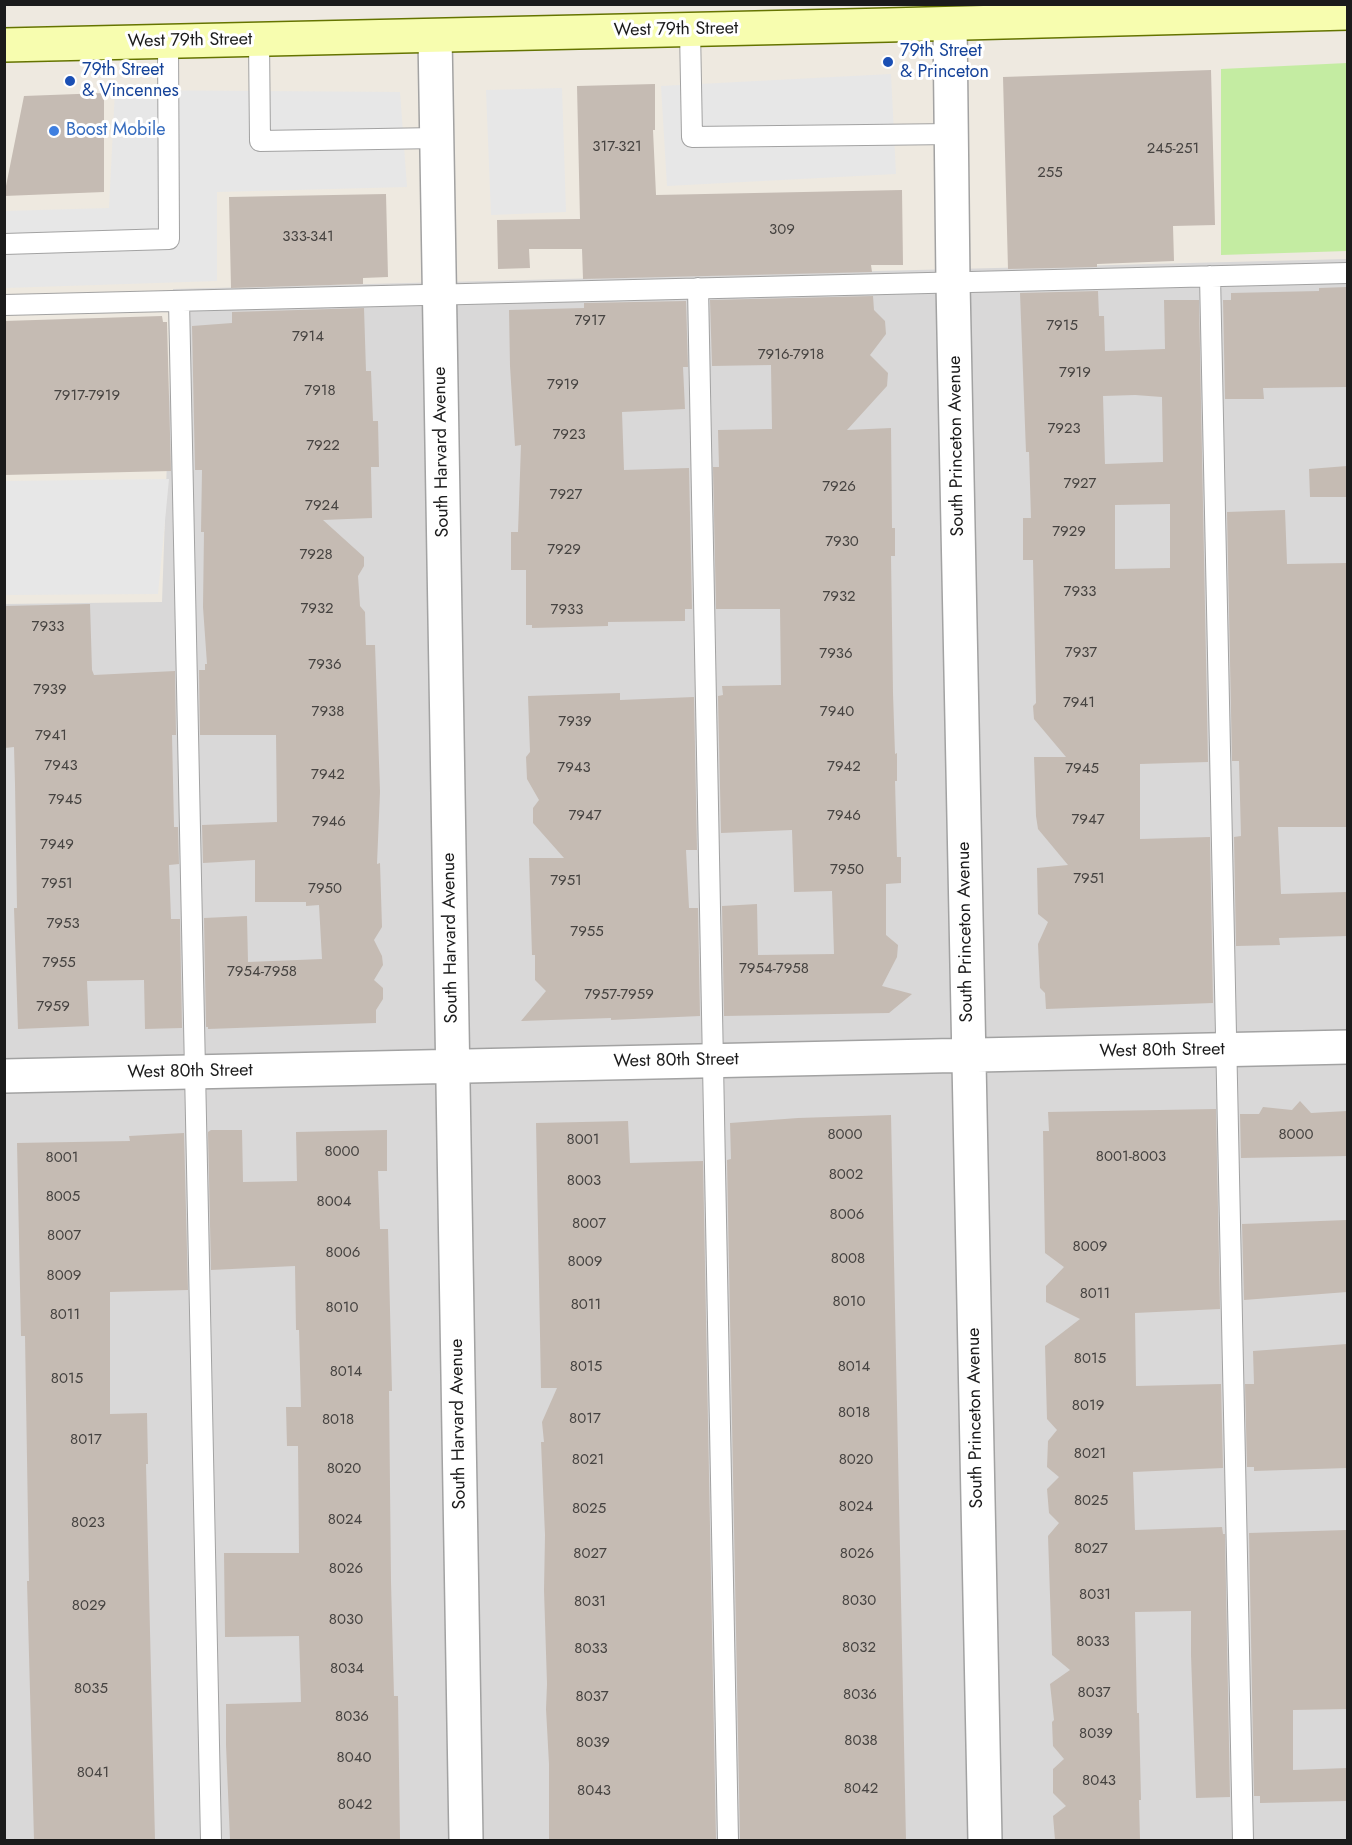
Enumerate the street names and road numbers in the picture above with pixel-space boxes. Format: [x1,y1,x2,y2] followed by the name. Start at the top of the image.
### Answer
[614,18,738,42] street label: West 79th Street
[128,29,252,53] street label: West 79th Street
[945,355,969,537] street label: South Princeton Avenue
[430,366,454,538] street label: South Harvard Avenue
[954,841,978,1023] street label: South Princeton Avenue
[439,852,463,1024] street label: South Harvard Avenue
[1099,1039,1225,1063] street label: West 80th Street
[613,1049,739,1073] street label: West 80th Street
[127,1060,253,1084] street label: West 80th Street
[964,1327,988,1509] street label: South Princeton Avenue
[447,1338,471,1510] street label: South Harvard Avenue

